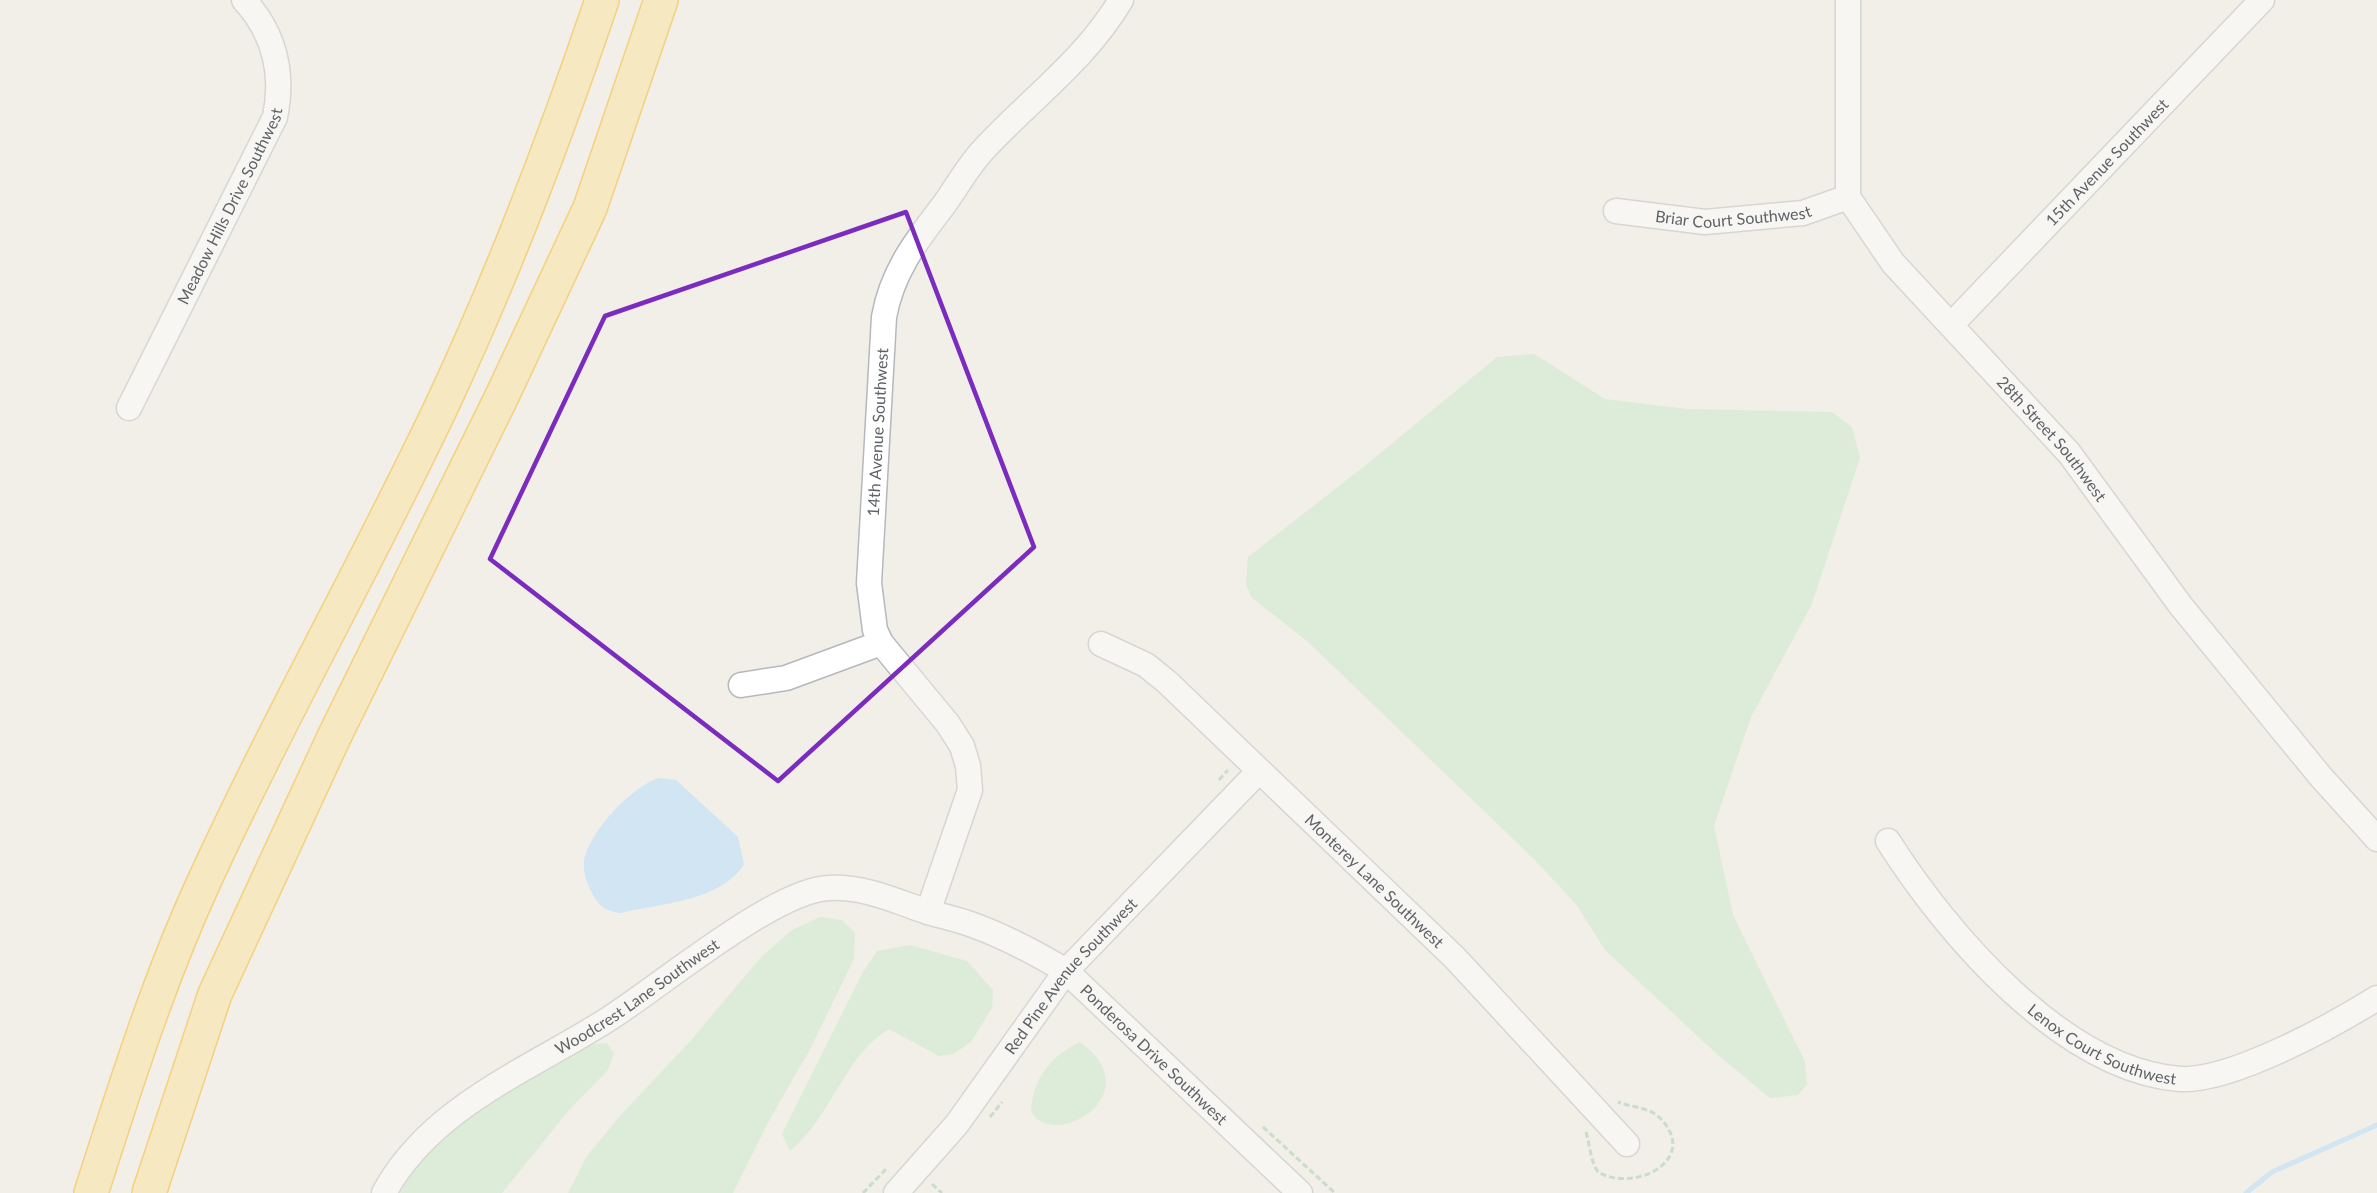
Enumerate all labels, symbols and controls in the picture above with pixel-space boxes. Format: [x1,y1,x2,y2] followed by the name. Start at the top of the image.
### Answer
[2041,94,2172,229] street label: 15th Avenue Southwest
[173,106,286,307] street label: Meadow Hills Drive Southwest
[1654,201,1814,231] street label: Briar Court Southwest
[863,347,891,517] street label: 14th Avenue Southwest
[1994,372,2111,505] street label: 28th Street Southwest
[1301,810,1448,951] street label: Monterey Lane Southwest
[1000,894,1141,1057] street label: Red Pine Avenue Southwest
[551,934,722,1058] street label: Woodcrest Lane Southwest
[1077,980,1232,1128] street label: Ponderosa Drive Southwest
[2024,1000,2178,1088] street label: Lenox Court Southwest

